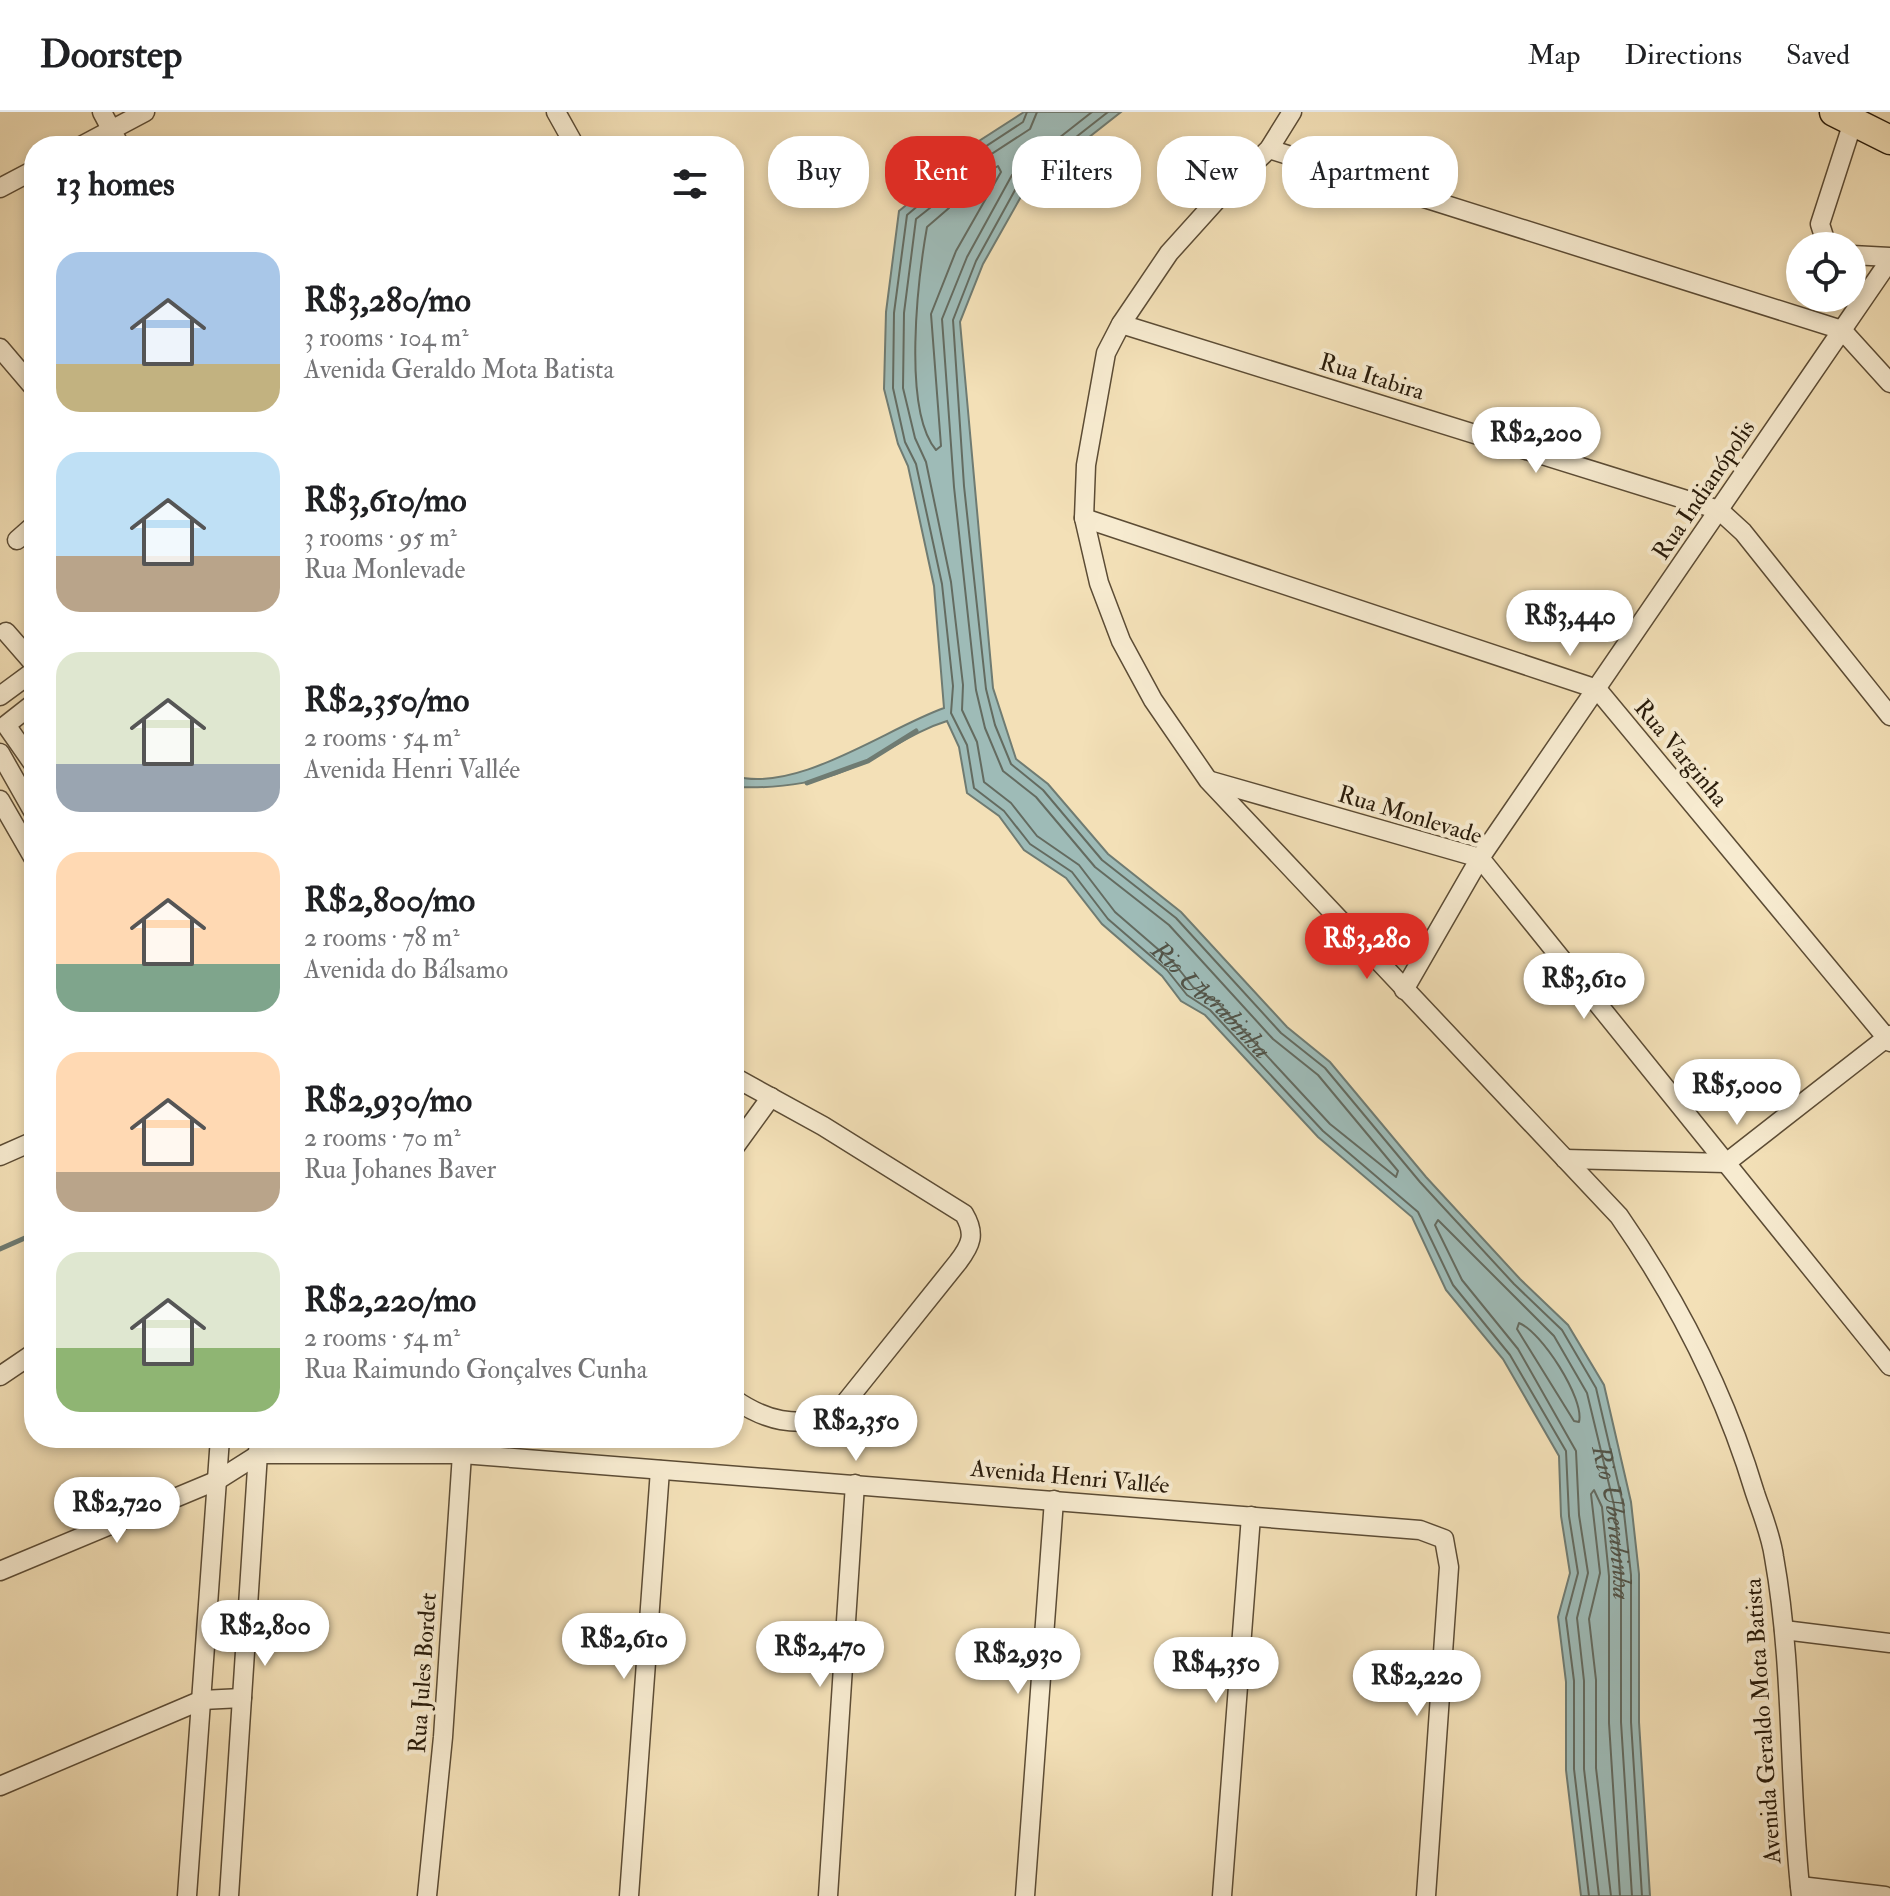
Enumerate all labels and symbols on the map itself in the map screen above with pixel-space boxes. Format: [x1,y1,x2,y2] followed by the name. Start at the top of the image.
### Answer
[1316,346,1429,408] street label: Rua Itabira
[1462,407,1610,475] pin: R$2,200
[1646,414,1762,566] street label: Rua Indianópolis
[1496,590,1644,658] pin: R$3,440
[1627,693,1736,814] street label: Rua Varginha
[1334,778,1486,852] street label: Rua Monlevade
[1293,913,1441,981] pin: R$3,280
[1144,934,1278,1066] water label: Rio Uberabinha
[1510,953,1658,1021] pin: R$3,610
[1663,1059,1811,1127] pin: R$5,000
[782,1395,930,1463] pin: R$2,350
[1584,1441,1637,1600] water label: Rio Uberabinha
[968,1453,1171,1501] street label: Avenida Henri Vallée
[43,1477,191,1545] pin: R$2,720
[1737,1576,1789,1866] street label: Avenida Geraldo Mota Batista
[402,1591,444,1754] street label: Rua Jules Bordet
[191,1600,339,1668] pin: R$2,800
[550,1613,698,1681] pin: R$2,610
[746,1621,894,1689] pin: R$2,470
[944,1628,1092,1696] pin: R$2,930
[1142,1637,1290,1705] pin: R$4,350
[1343,1650,1491,1718] pin: R$2,220

